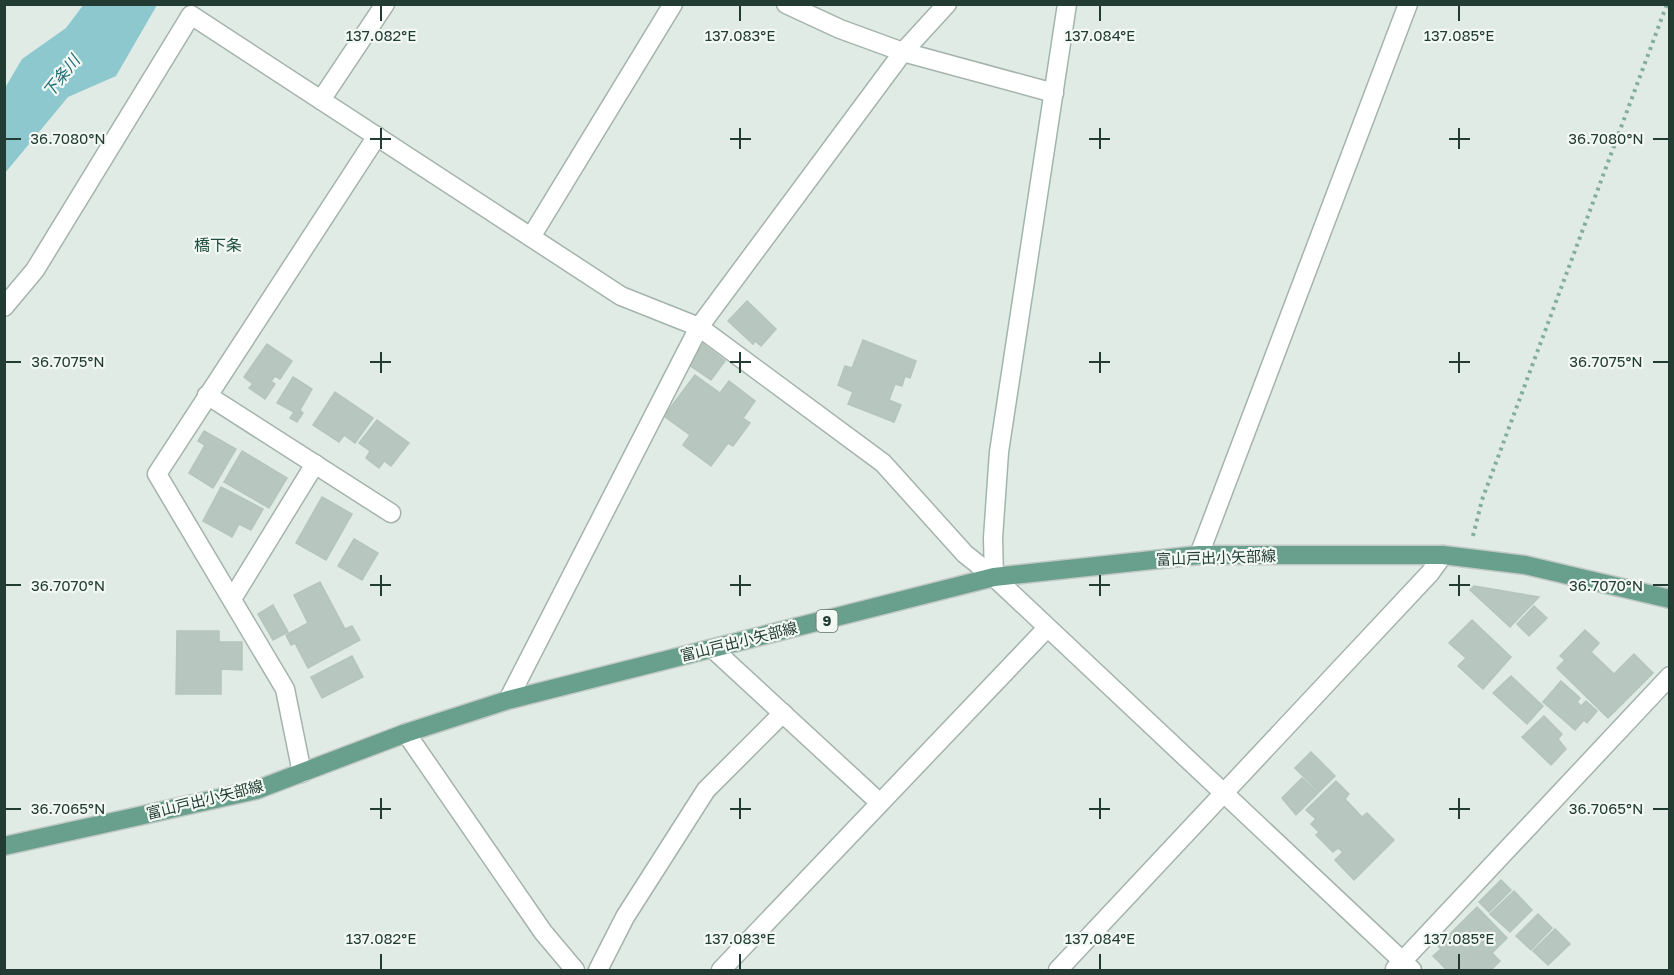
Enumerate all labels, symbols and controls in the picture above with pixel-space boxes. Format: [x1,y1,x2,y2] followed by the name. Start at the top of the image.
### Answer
[346,26,416,44] text: 137.082°E
[705,26,775,44] text: 137.083°E
[1065,26,1135,44] text: 137.084°E
[1424,26,1494,44] text: 137.085°E
[38,49,85,101] water label: 下条川
[30,129,106,147] text: 36.7080°N
[1568,129,1644,147] text: 36.7080°N
[194,235,242,255] district label: 橋下条
[31,352,105,370] text: 36.7075°N
[1569,352,1643,370] text: 36.7075°N
[1156,546,1276,568] street label: 富山戸出小矢部線
[31,576,105,594] text: 36.7070°N
[1569,576,1643,594] text: 36.7070°N
[816,610,838,632] road number: 9
[678,618,799,664] street label: 富山戸出小矢部線
[144,776,265,822] street label: 富山戸出小矢部線
[31,799,105,817] text: 36.7065°N
[1569,799,1643,817] text: 36.7065°N
[346,929,416,947] text: 137.082°E
[705,929,775,947] text: 137.083°E
[1065,929,1135,947] text: 137.084°E
[1424,929,1494,947] text: 137.085°E

